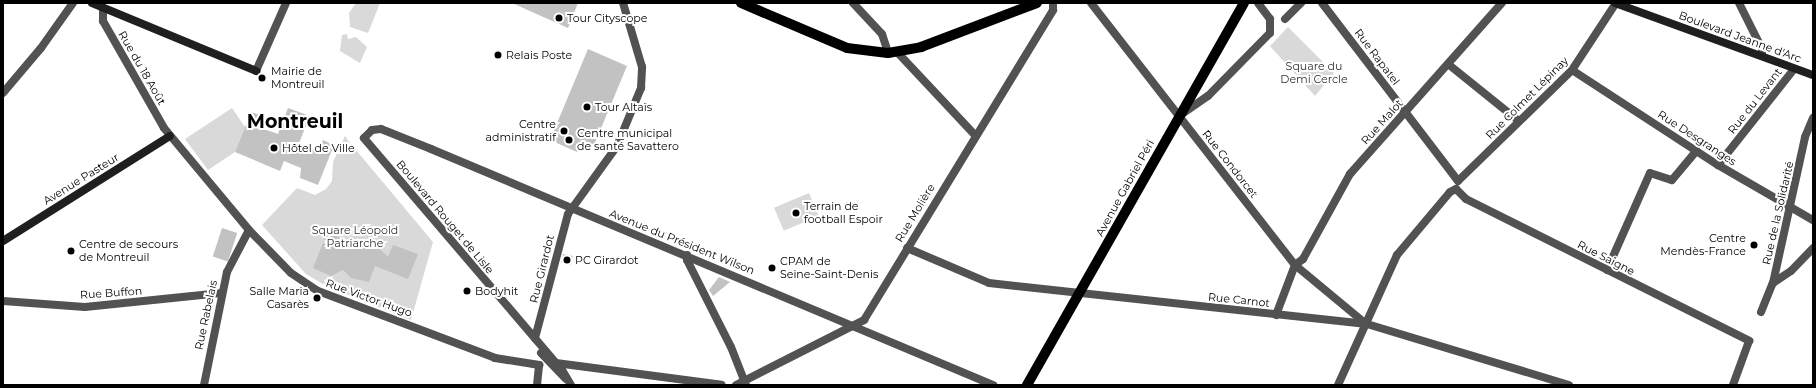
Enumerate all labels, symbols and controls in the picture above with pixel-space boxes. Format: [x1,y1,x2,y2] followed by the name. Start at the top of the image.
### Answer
[1677,9,1803,65] street label: Boulevard Jeanne d'Arc
[567,11,647,25] place label: Tour Cityscope
[554,13,564,23] marker: Tour Cityscope
[1352,26,1402,88] street label: Rue Rapatel
[116,29,168,107] street label: Rue du 18 Août
[506,48,572,62] place label: Relais Poste
[493,50,503,60] marker: Relais Poste
[1483,54,1571,142] street label: Rue Colmet Lépinay
[1280,60,1348,86] park label: Square du Demi Cercle
[271,65,325,91] place label: Mairie de Montreuil
[1725,66,1785,136] street label: Rue du Levant
[256,72,268,84] marker: Mairie de Montreuil
[1358,97,1406,147] street label: Rue Malot
[595,100,652,114] place label: Tour Altaïs
[582,102,592,112] marker: Tour Altaïs
[1655,108,1739,168] street label: Rue Desgranges
[247,111,343,133] district label: Montreuil
[486,118,556,144] place label: Centre administratif
[559,126,569,136] marker: Centre administratif
[577,127,679,153] place label: Centre municipal de santé Savattero
[1199,127,1261,201] street label: Rue Condorcet
[564,135,574,145] marker: Centre municipal de santé Savattero
[1093,137,1157,239] street label: Avenue Gabriel Péri
[282,141,355,155] place label: Hôtel de Ville
[269,143,279,153] marker: Hôtel de Ville
[41,150,121,208] street label: Avenue Pasteur
[394,158,496,276] street label: Boulevard Rouget de Lisle
[1760,160,1796,266] street label: Rue de la Solidarité
[892,181,938,245] street label: Rue Molière
[804,200,883,226] place label: Terrain de football Espoir
[607,207,757,277] street label: Avenue du Président Wilson
[791,208,801,218] marker: Terrain de football Espoir
[312,224,398,250] park label: Square Léopold Patriarche
[1660,232,1746,258] place label: Centre Mendès-France
[527,234,557,304] street label: Rue Girardot
[79,238,178,264] place label: Centre de secours de Montreuil
[1575,238,1637,278] street label: Rue Saigne
[1749,240,1759,250] marker: Centre Mendès-France
[66,246,76,256] marker: Centre de secours de Montreuil
[575,253,639,267] place label: PC Girardot
[562,255,572,265] marker: PC Girardot
[780,255,878,281] place label: CPAM de Seine-Saint-Denis
[767,263,777,273] marker: CPAM de Seine-Saint-Denis
[324,276,414,320] street label: Rue Victor Hugo
[192,279,220,351] street label: Rue Rabelais
[79,284,143,302] street label: Rue Buffon
[475,284,518,298] place label: Bodyhit
[250,285,309,311] place label: Salle Maria Casarès
[462,286,472,296] marker: Bodyhit
[1207,290,1271,310] street label: Rue Carnot
[312,293,322,303] marker: Salle Maria Casarès

